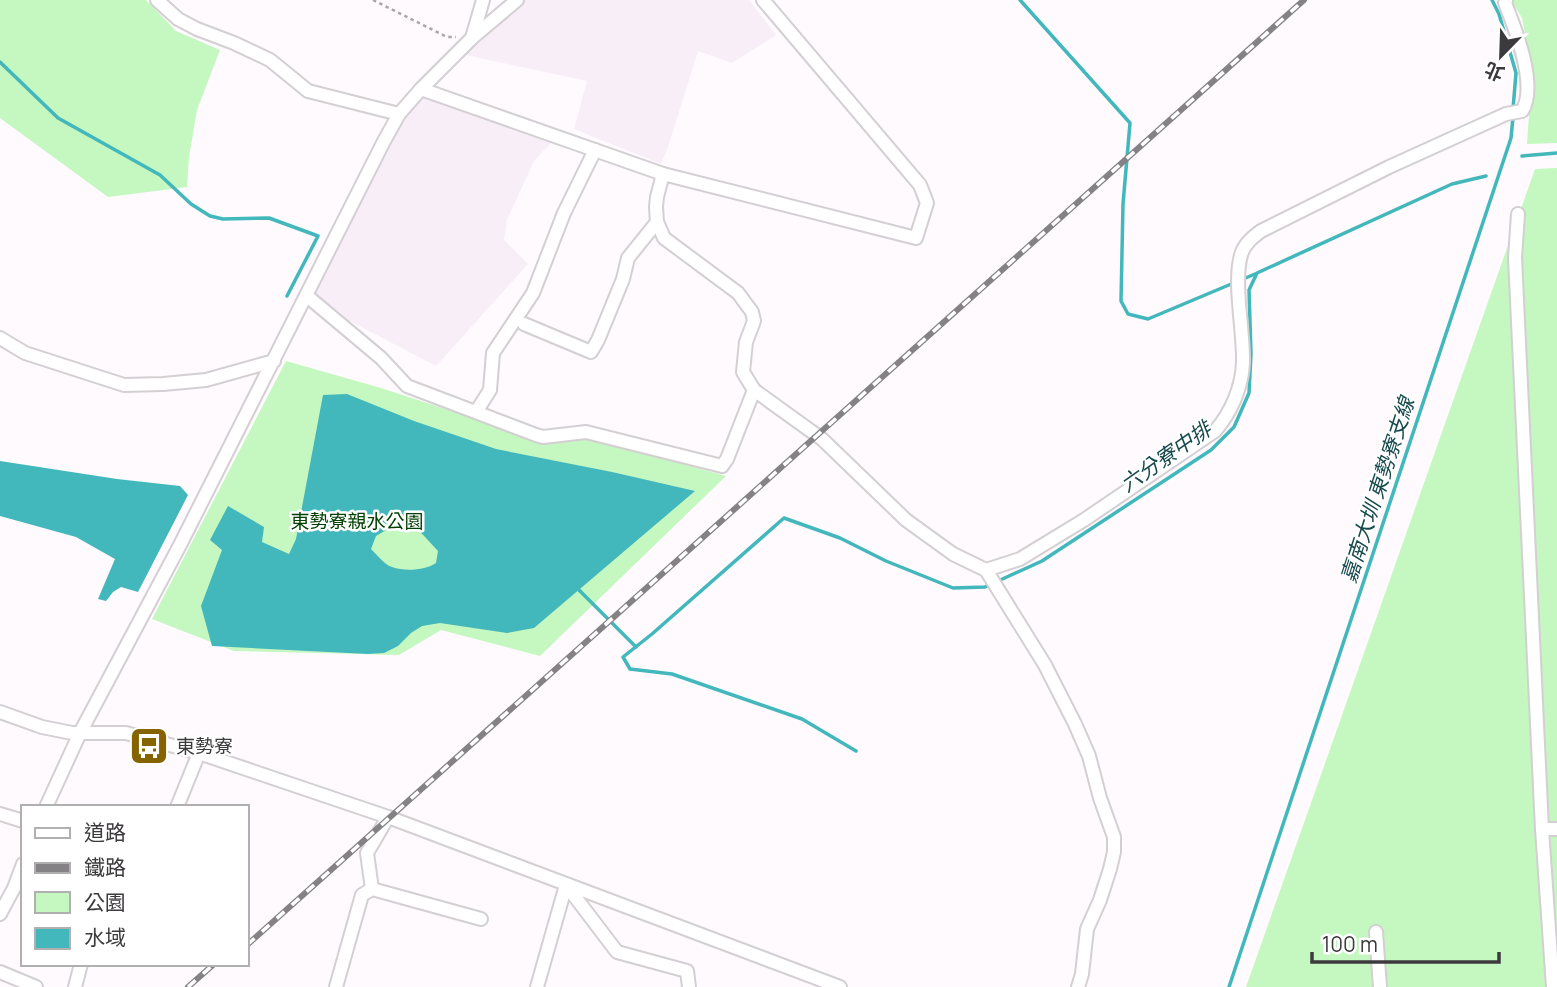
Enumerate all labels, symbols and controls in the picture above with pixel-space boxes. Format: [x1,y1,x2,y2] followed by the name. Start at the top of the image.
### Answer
[1466,21,1536,91] north arrow
[1481,56,1508,87] text: 北
[1334,392,1421,586] water label: 嘉南大圳 東勢寮支線
[1114,413,1219,498] water label: 六分寮中排
[290,508,424,534] park label: 東勢寮親水公園
[128,725,170,767] bus stop icon: 東勢寮
[176,733,233,759] place label: 東勢寮
[21,805,248,966] legend
[84,818,126,846] text: 道路
[84,853,126,881] text: 鐵路
[84,888,126,916] text: 公園
[1312,920,1499,964] scale bar
[84,923,126,951] text: 水域
[1322,930,1378,958] text: 100 m

